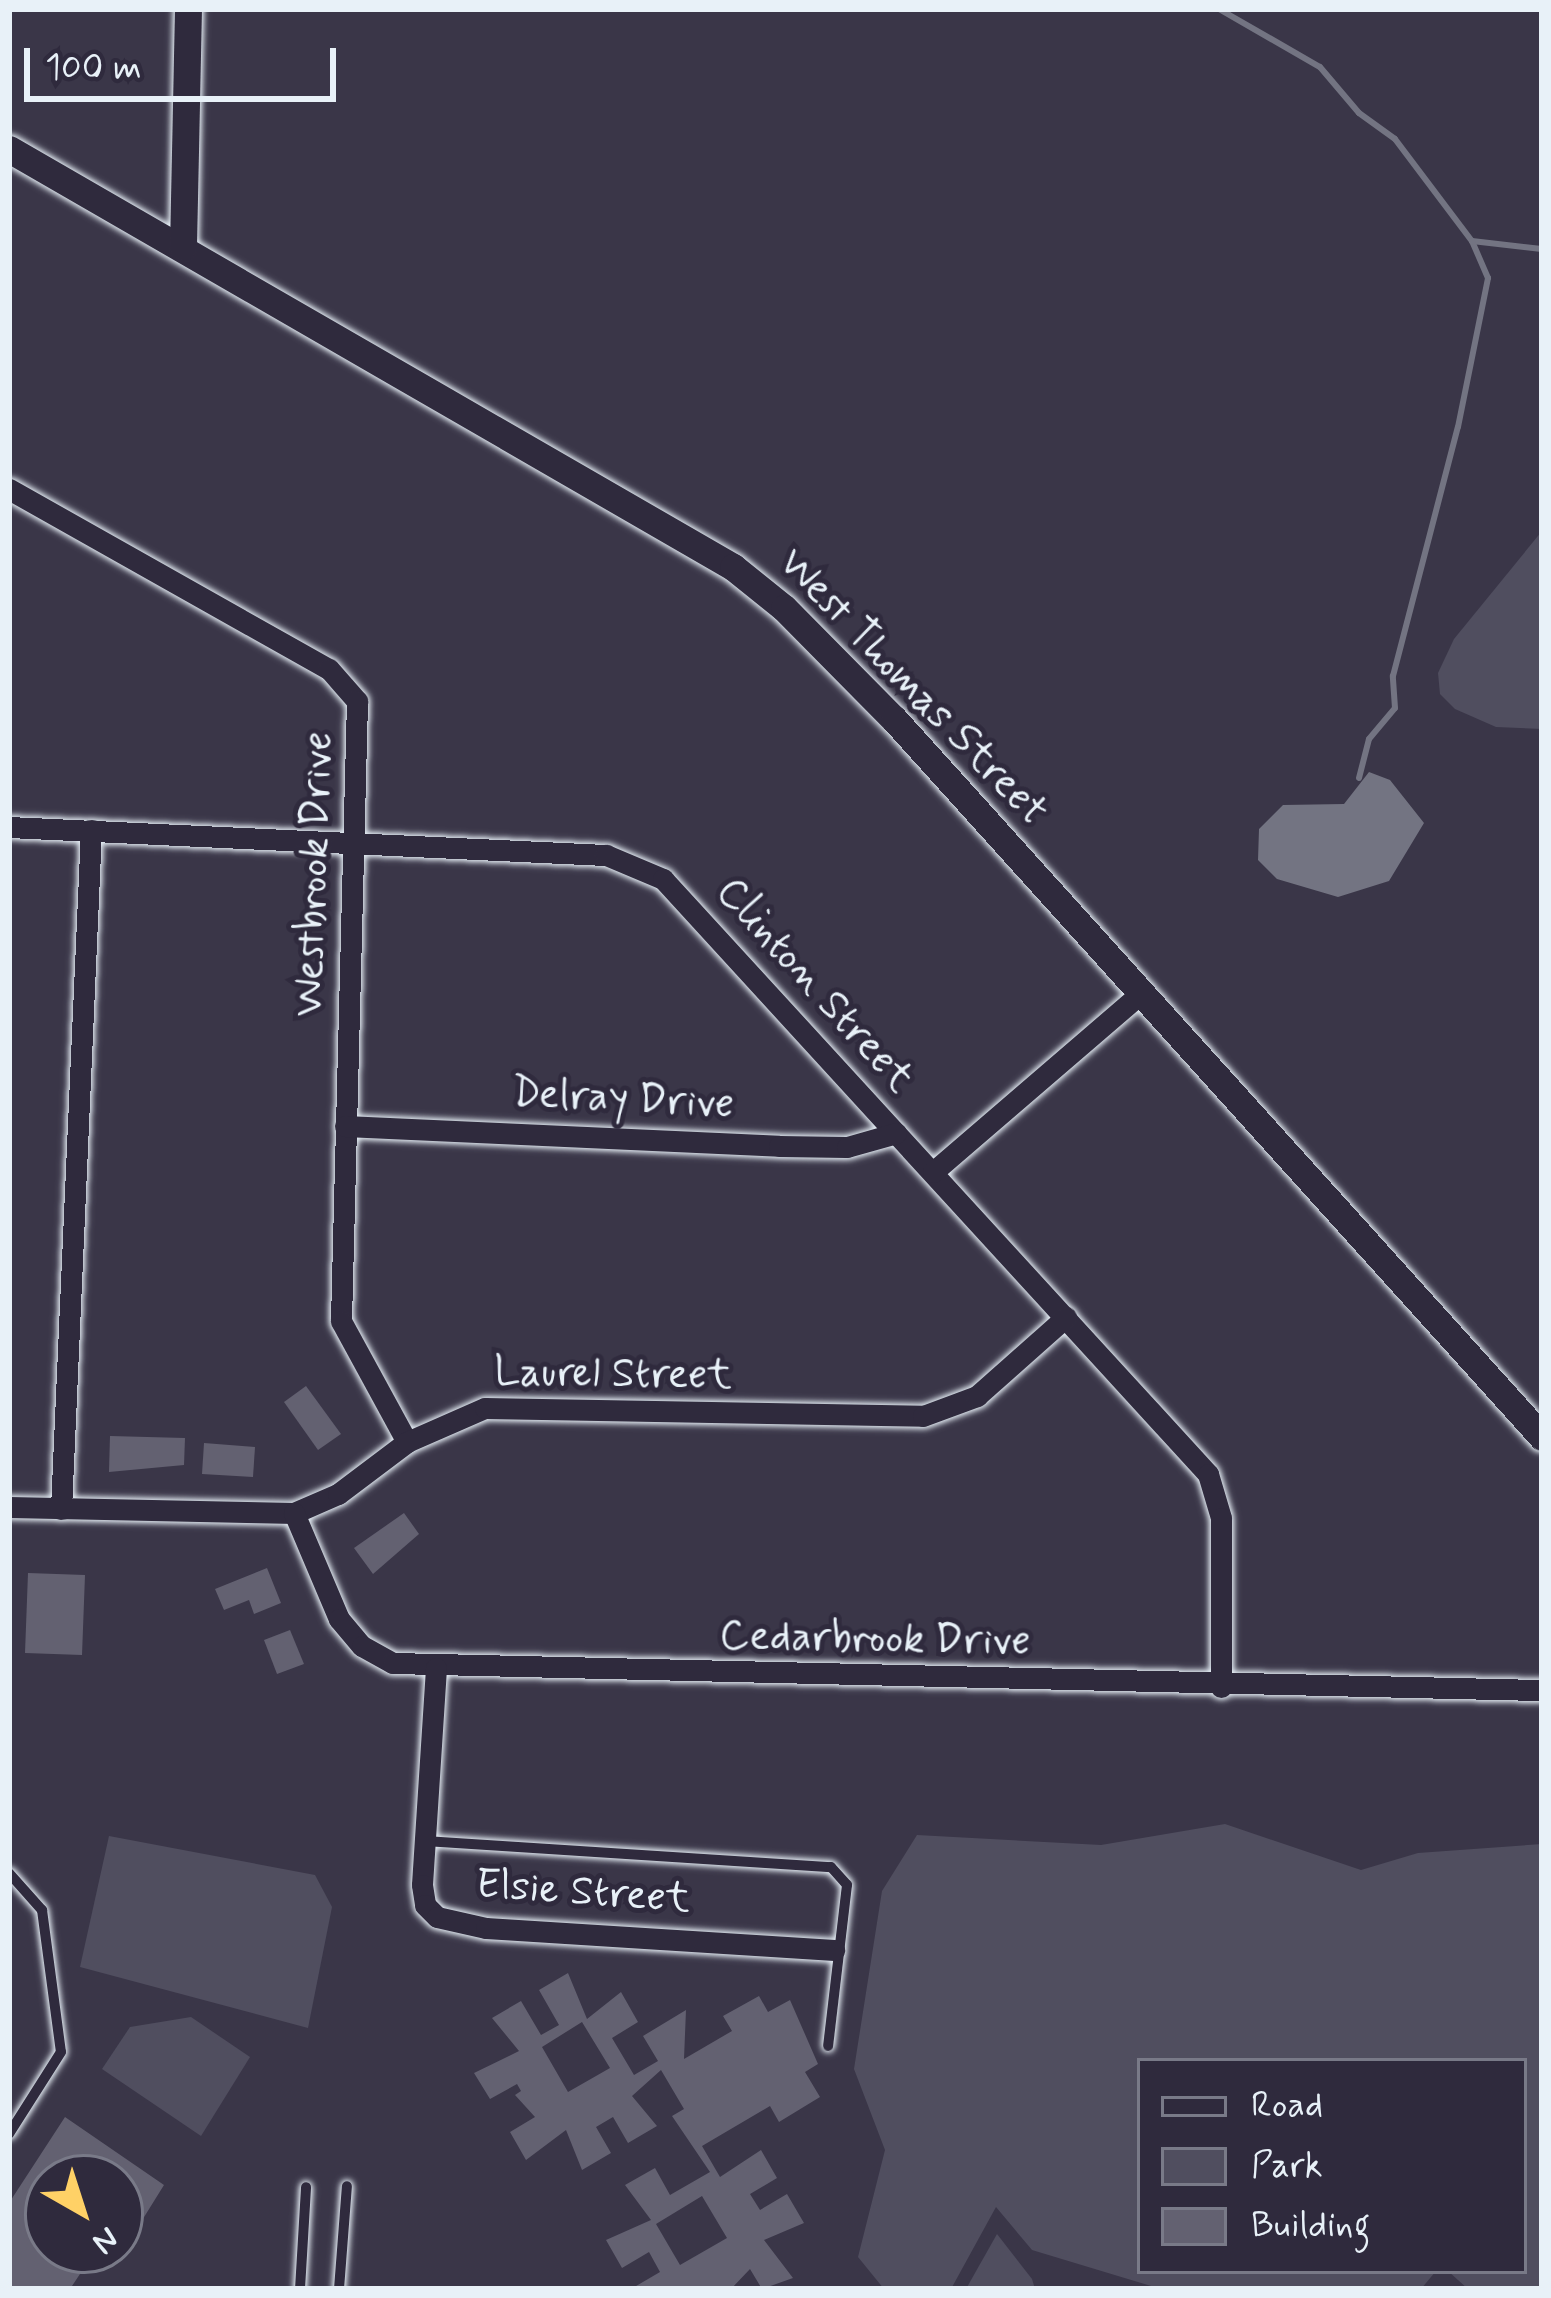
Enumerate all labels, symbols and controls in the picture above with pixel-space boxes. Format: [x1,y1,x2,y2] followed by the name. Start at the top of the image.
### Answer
[30,24,342,98] scale bar
[45,45,142,92] text: 100 m
[767,540,1057,836] street label: West Thomas Street
[285,732,345,1016] street label: Westbrook Drive
[704,868,924,1104] street label: Clinton Street
[512,1069,734,1131] street label: Delray Drive
[494,1348,732,1402] street label: Laurel Street
[720,1612,1030,1668] street label: Cedarbrook Drive
[474,1860,692,1926] street label: Elsie Street
[1137,2058,1527,2274] legend
[1251,2083,1323,2130] text: Road
[1251,2143,1323,2190] text: Park
[24,2154,144,2274] north arrow
[1251,2203,1370,2250] text: Building
[82,2216,127,2264] text: N

